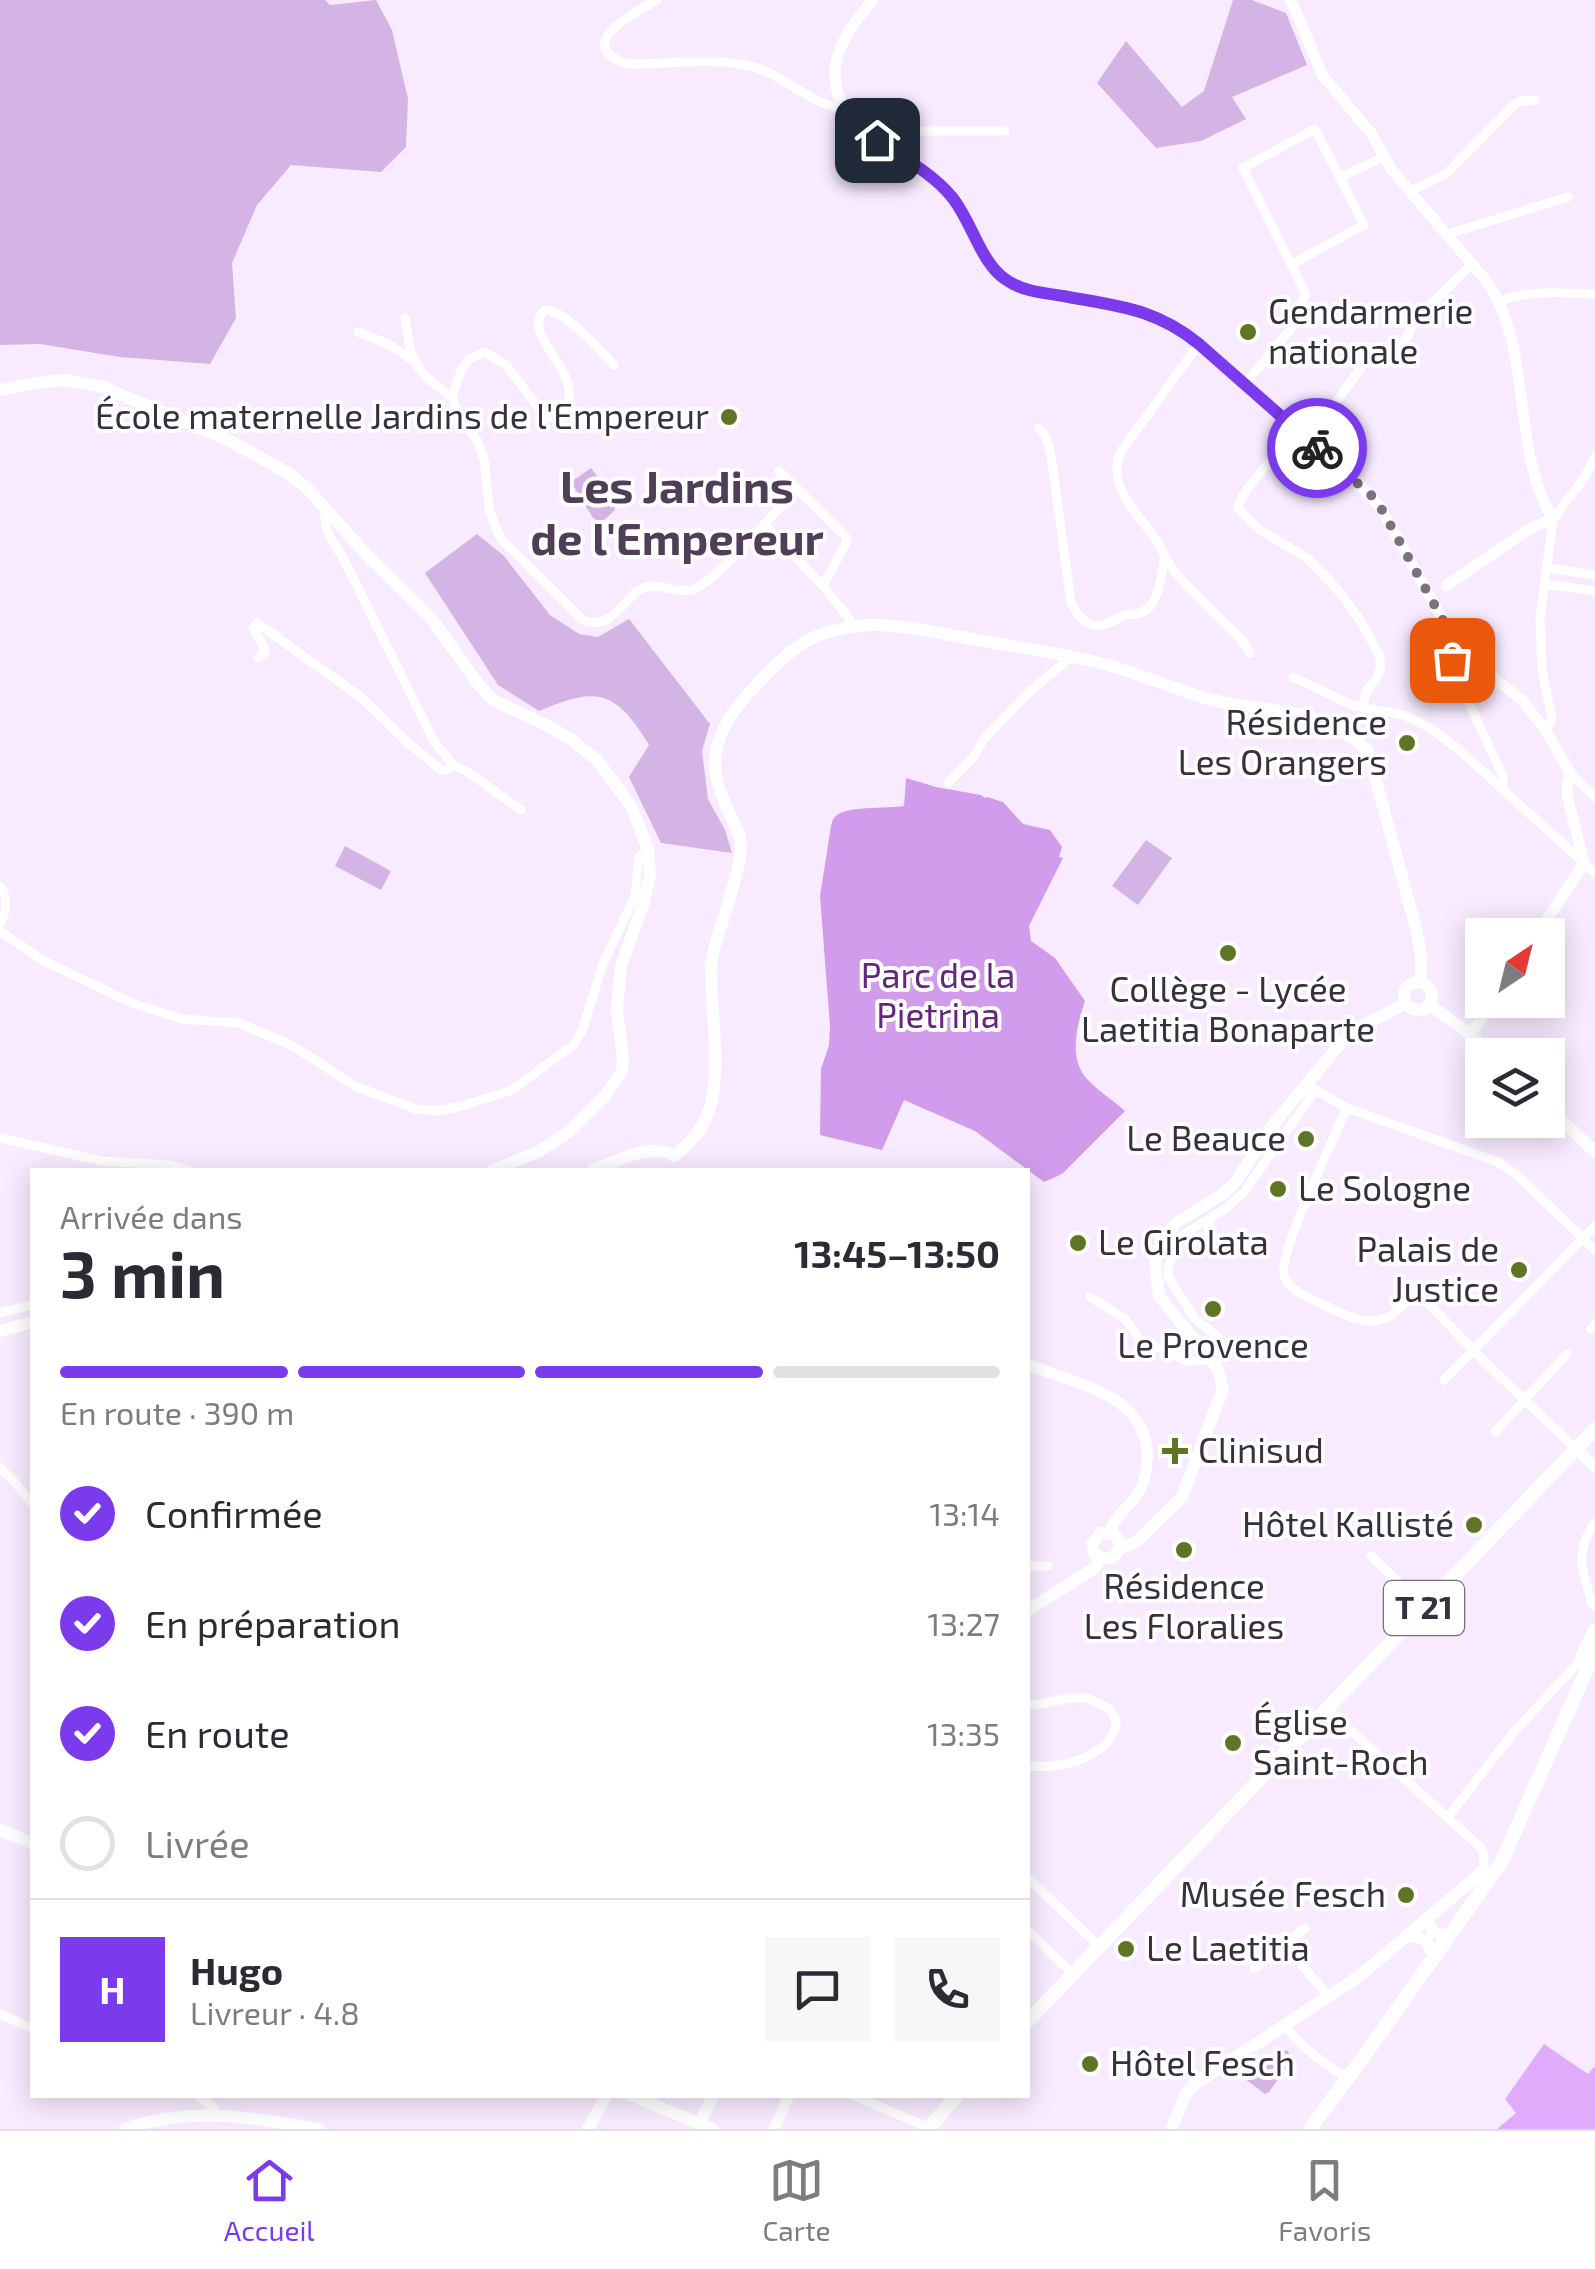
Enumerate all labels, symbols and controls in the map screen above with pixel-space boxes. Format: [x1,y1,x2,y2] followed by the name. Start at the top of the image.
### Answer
[835,98,920,183] pin
[850,113,905,168] icon: home
[1268,289,1473,371] place label: Gendarmerie nationale
[1237,321,1259,343] marker: Gendarmerie nationale
[95,394,709,436] place label: École maternelle Jardins de l'Empereur
[1267,398,1367,498] courier
[718,406,740,428] marker: École maternelle Jardins de l'Empereur
[1290,421,1345,476] icon: bike
[530,458,824,564] district label: Les Jardins de l'Empereur
[1410,618,1495,703] pin
[1425,633,1480,688] icon: bag
[1178,700,1387,782] place label: Résidence Les Orangers
[1396,732,1418,754] marker: Résidence Les Orangers
[1465,918,1565,1018] north arrow
[1465,918,1565,1138] map controls
[1217,942,1239,964] marker: Collège - Lycée Laetitia Bonaparte
[861,953,1015,1035] park label: Parc de la Pietrina
[1081,967,1375,1049] place label: Collège - Lycée Laetitia Bonaparte
[1465,1038,1565,1138] button: layers
[1126,1116,1286,1158] place label: Le Beauce
[1295,1128,1317,1150] marker: Le Beauce
[1298,1166,1471,1208] place label: Le Sologne
[1267,1178,1289,1200] marker: Le Sologne
[60,1197,243,1235] text: Arrivée dans
[1098,1220,1269,1262] place label: Le Girolata
[1357,1227,1499,1309] place label: Palais de Justice
[794,1230,1000,1276] text: 13:45–13:50
[1067,1232,1089,1254] marker: Le Girolata
[60,1233,225,1311] text: 3 min
[1508,1259,1530,1281] marker: Palais de Justice
[1202,1298,1224,1320] marker: Le Provence
[1117,1323,1309,1365] place label: Le Provence
[60,1393,294,1431] text: En route · 390 m
[1198,1428,1324,1470] place label: Clinisud
[1162,1438,1188,1464] marker: Clinisud
[60,1486,115,1541] icon: check
[145,1490,323,1536] text: Confirmée
[930,1494,1000,1532] text: 13:14
[1242,1502,1454,1544] place label: Hôtel Kallisté
[1463,1514,1485,1536] marker: Hôtel Kallisté
[1173,1539,1195,1561] marker: Résidence Les Floralies
[1084,1564,1284,1646] place label: Résidence Les Floralies
[1384,1581,1464,1635] road number: T 21
[60,1596,115,1651] icon: check
[145,1600,401,1646] text: En préparation
[928,1604,1000,1642] text: 13:27
[1253,1700,1429,1782] place label: Église Saint-Roch
[60,1706,115,1761] icon: check
[145,1710,290,1756] text: En route
[927,1714,1000,1752] text: 13:35
[1222,1732,1244,1754] marker: Église Saint-Roch
[145,1820,250,1866] text: Livrée
[1180,1872,1386,1914] place label: Musée Fesch
[1395,1884,1417,1906] marker: Musée Fesch
[1146,1926,1310,1968] place label: Le Laetitia
[765,1937,870,2042] button: chat
[895,1937,1000,2042] button: phone
[1115,1938,1137,1960] marker: Le Laetitia
[190,1947,283,1993] text: Hugo
[99,1966,126,2012] text: H
[190,1993,360,2031] text: Livreur · 4.8
[1110,2041,1295,2083] place label: Hôtel Fesch
[1079,2053,1101,2075] marker: Hôtel Fesch
[224,2153,315,2247] tab: Accueil
[762,2153,831,2247] tab: Carte
[1278,2153,1371,2247] tab: Favoris

